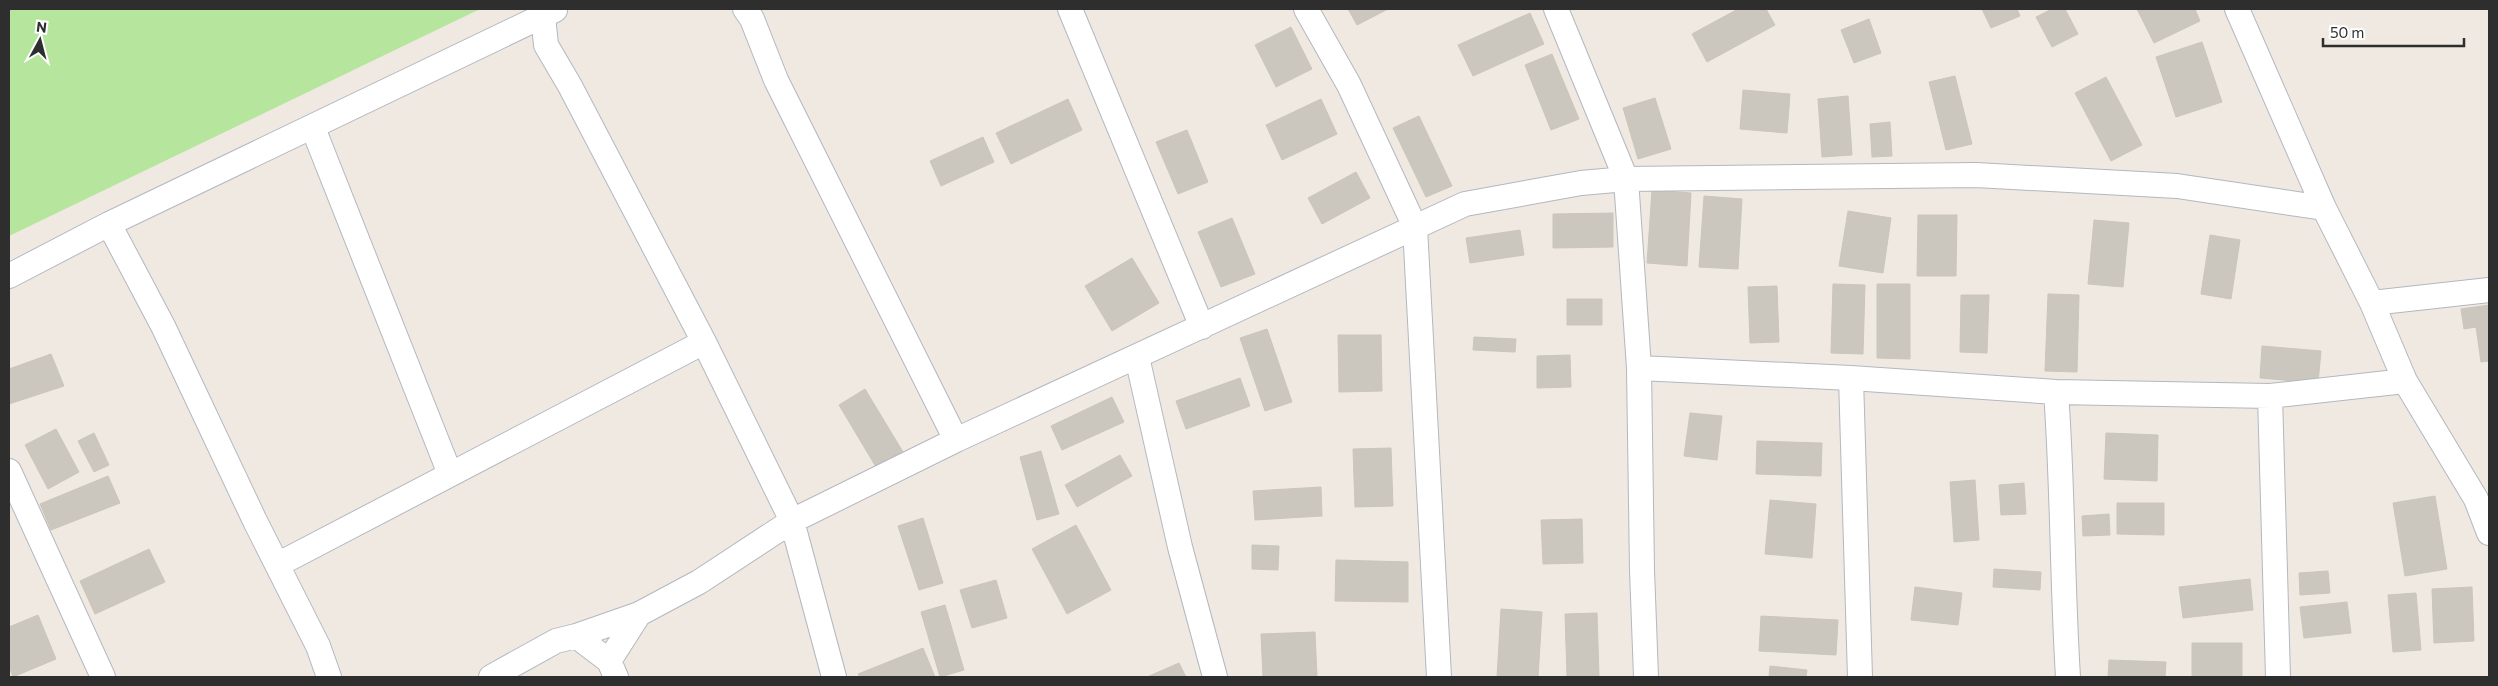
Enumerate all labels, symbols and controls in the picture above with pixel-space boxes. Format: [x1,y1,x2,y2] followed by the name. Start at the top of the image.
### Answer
[15,15,65,65] north arrow
[2323,15,2464,47] scale bar
[35,18,48,36] text: N
[2330,23,2364,41] text: 50 m

